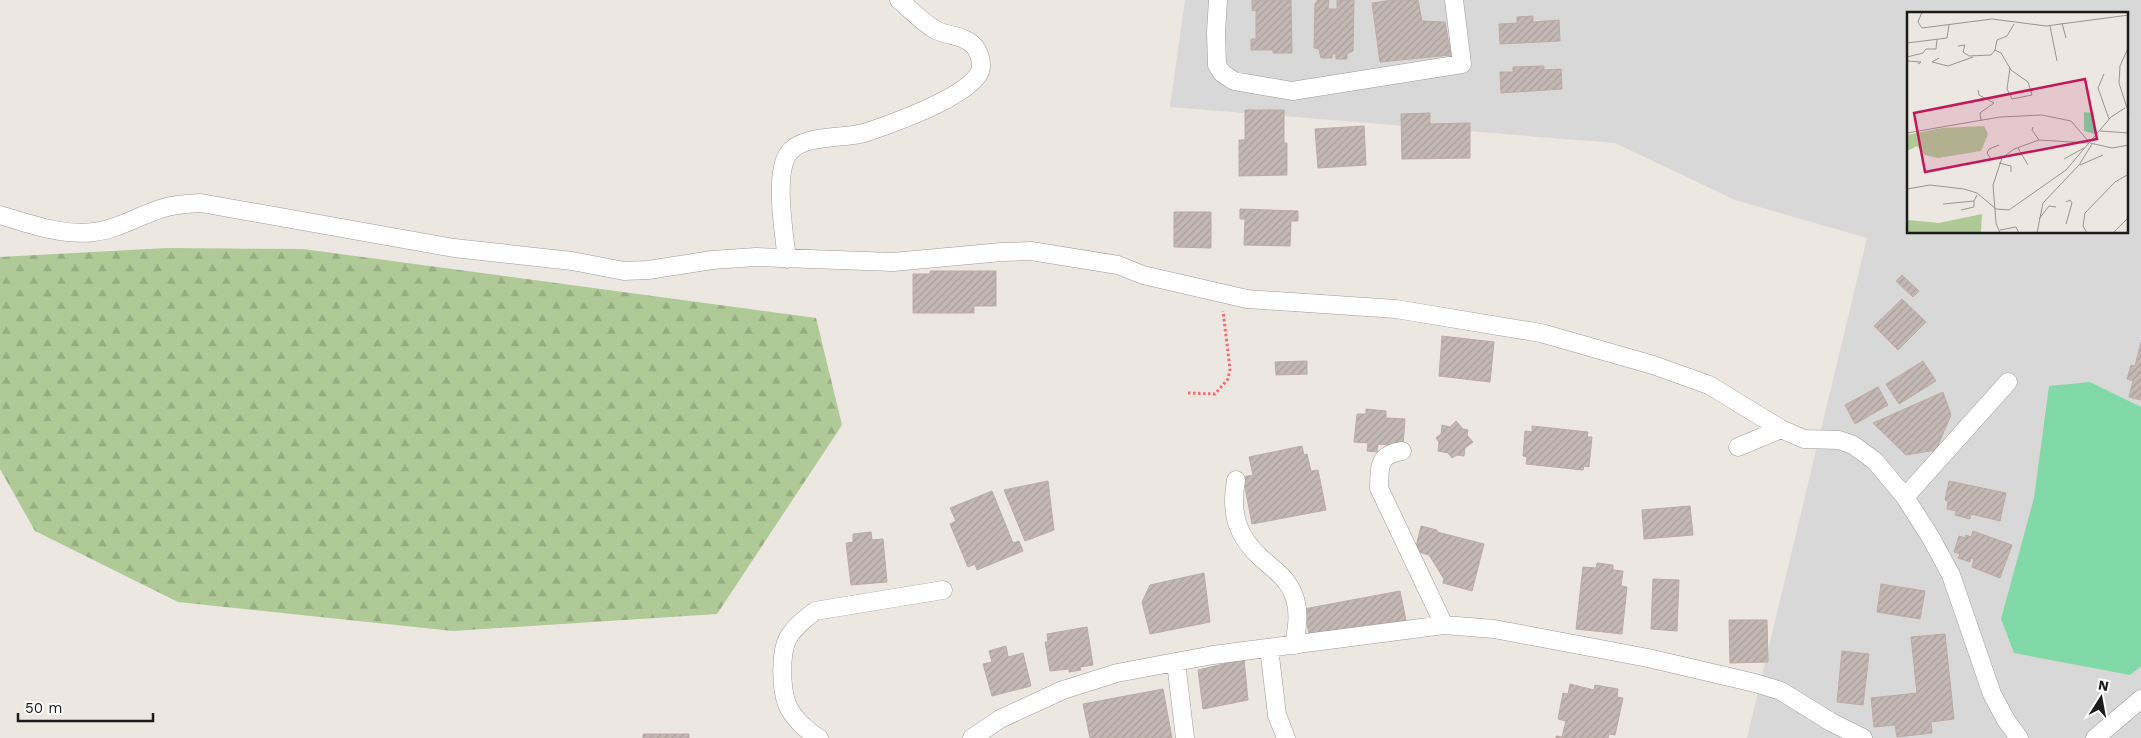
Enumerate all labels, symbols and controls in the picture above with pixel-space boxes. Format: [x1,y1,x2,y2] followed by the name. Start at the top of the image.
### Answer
[1907,12,2128,234] inset map
[2076,673,2126,723] north arrow
[2097,676,2110,694] text: N
[18,690,152,722] scale bar
[25,699,62,717] text: 50 m

